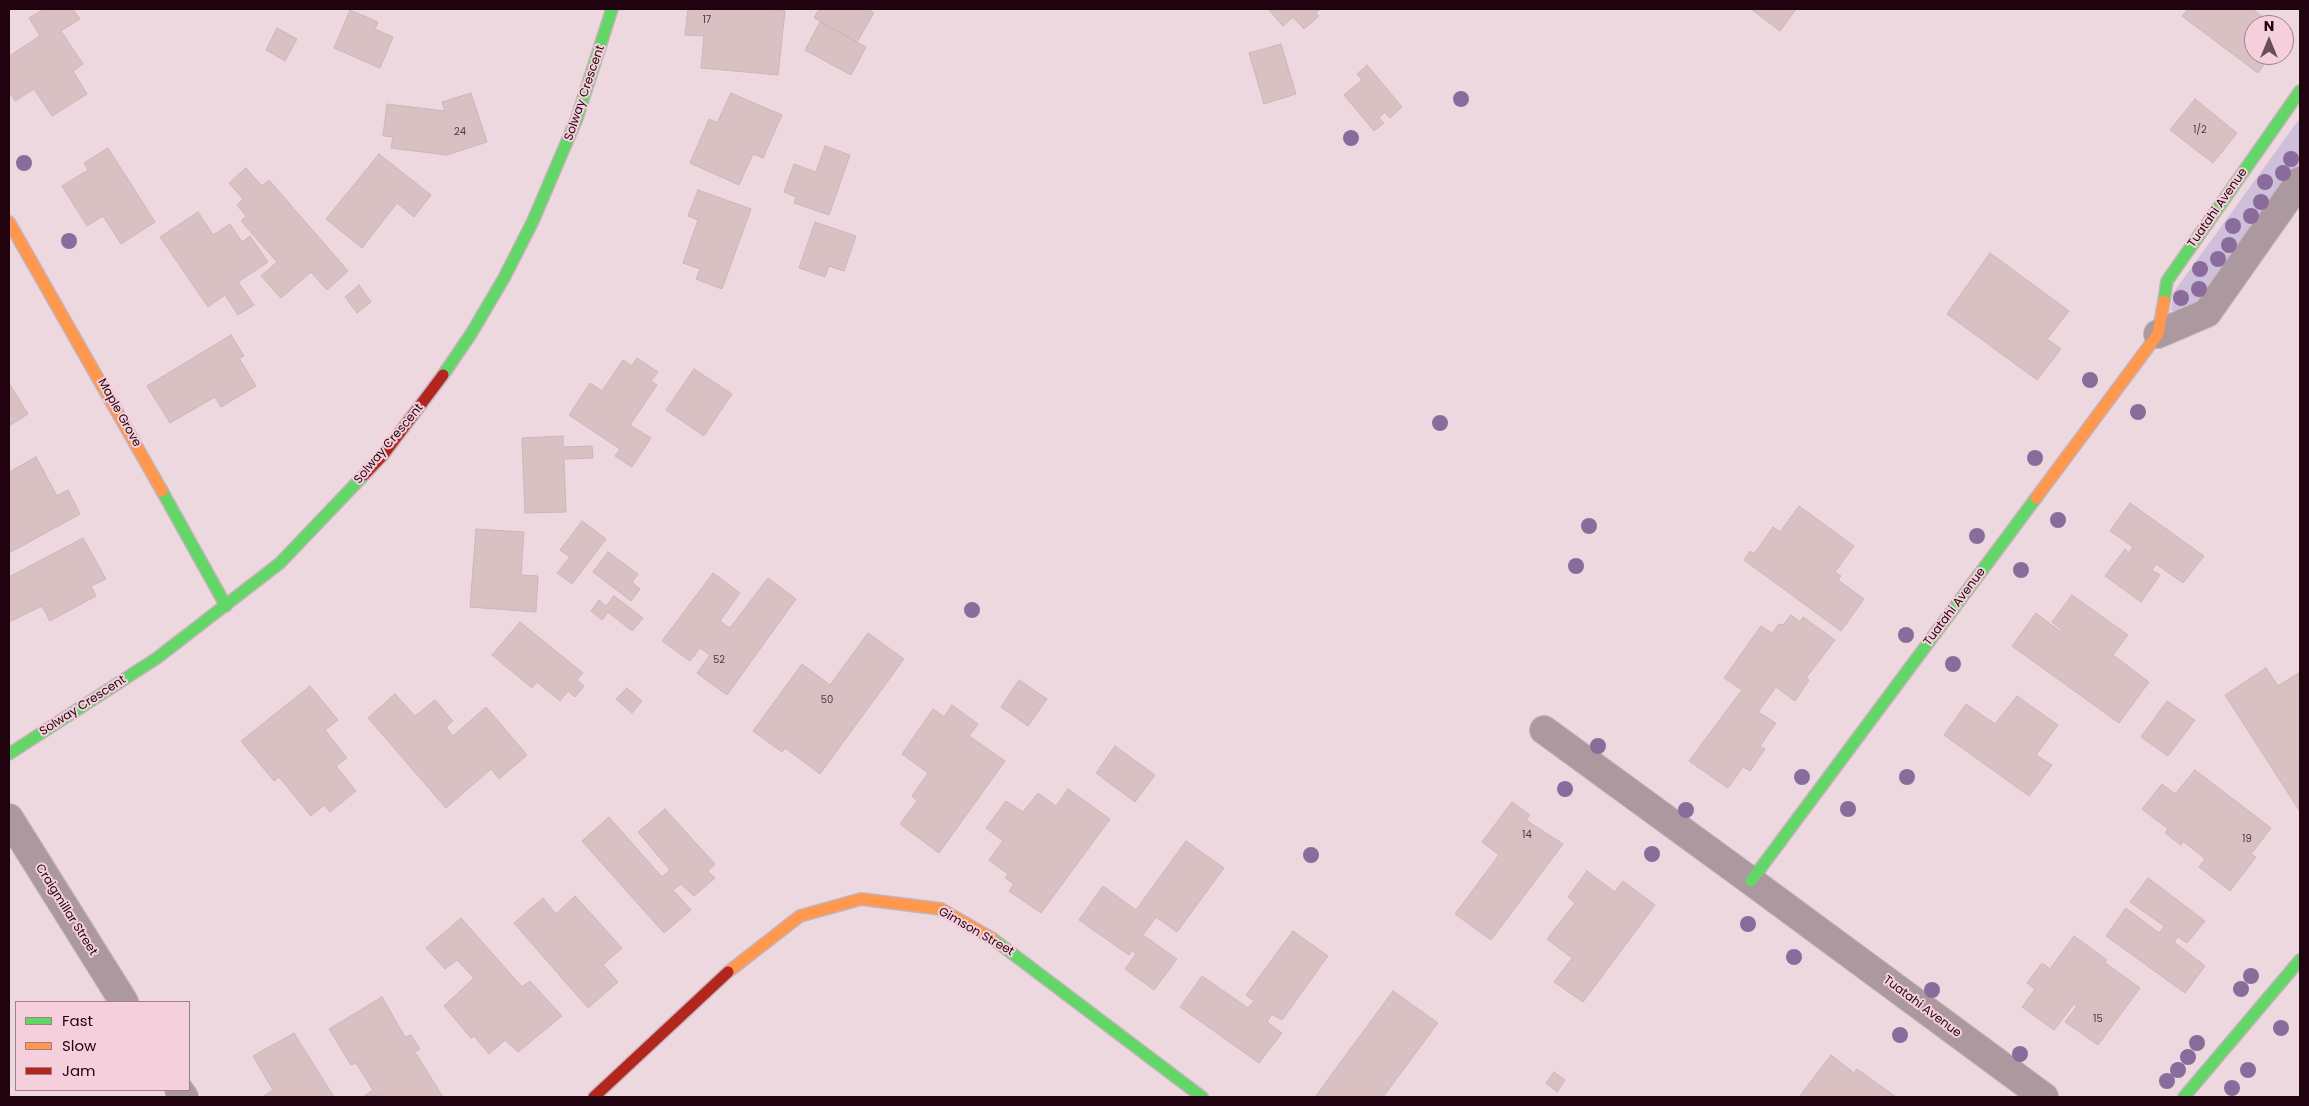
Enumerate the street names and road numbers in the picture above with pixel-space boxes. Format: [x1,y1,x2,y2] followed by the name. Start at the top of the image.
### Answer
[562,43,608,143] street label: Solway Crescent
[2185,166,2251,250] street label: Tuatahi Avenue
[94,376,144,450] street label: Maple Grove
[351,401,427,487] street label: Solway Crescent
[1921,565,1989,649] street label: Tuatahi Avenue
[37,673,129,739] street label: Solway Crescent
[32,862,100,958] street label: Craigmillar Street
[936,905,1016,959] street label: Gimson Street
[1880,973,1964,1041] street label: Tuatahi Avenue

